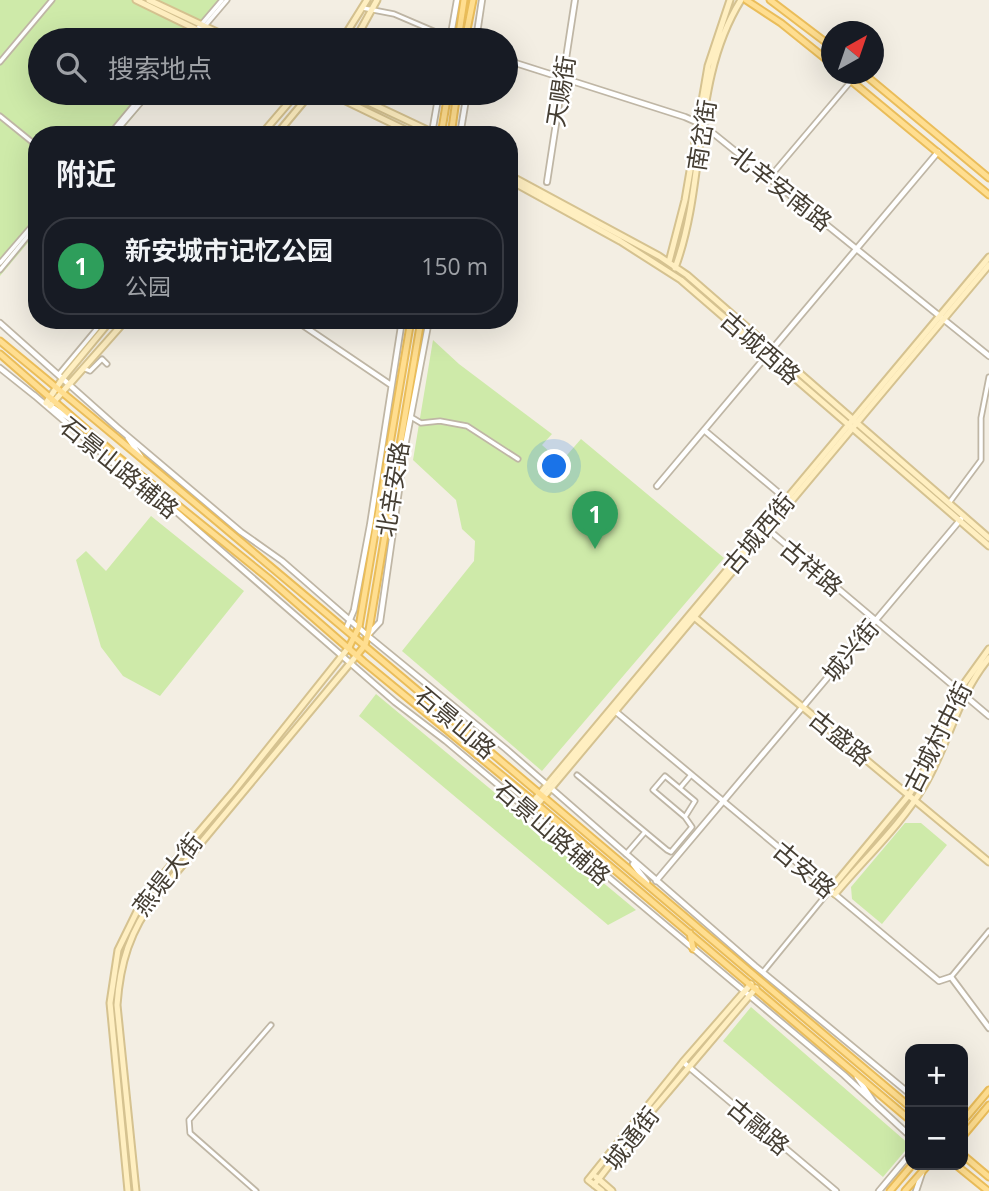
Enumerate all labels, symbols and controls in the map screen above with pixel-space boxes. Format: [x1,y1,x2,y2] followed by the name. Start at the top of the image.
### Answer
[821,21,884,84] north arrow
[28,28,518,105] search box
[52,48,90,86] icon: search
[108,50,212,86] text: 搜索地点
[538,53,582,129] street label: 天赐街
[679,97,723,173] street label: 南岔街
[725,138,839,238] street label: 北辛安南路
[56,153,116,194] text: 附近
[125,232,333,268] text: 新安城市记忆公园
[74,250,88,282] text: 1
[421,250,488,282] text: 150 m
[125,270,171,302] text: 公园
[714,303,808,391] street label: 古城西路
[54,409,186,525] street label: 石景山路辅路
[368,439,416,539] street label: 北辛安路
[537,449,571,483] your location
[715,486,801,580] street label: 古城西街
[572,491,618,549] pin: 1
[774,531,850,603] street label: 古祥路
[814,612,886,688] street label: 城兴街
[895,676,979,798] street label: 古城村中街
[409,679,503,765] street label: 石景山路
[803,702,879,772] street label: 古盛路
[488,772,618,892] street label: 石景山路辅路
[124,826,210,922] street label: 燕堤大街
[767,833,843,905] street label: 古安路
[905,1044,968,1170] map controls
[905,1044,968,1107] button: +
[721,1090,797,1162] street label: 古融路
[596,1099,666,1177] street label: 城通街
[905,1107,968,1170] button: −

